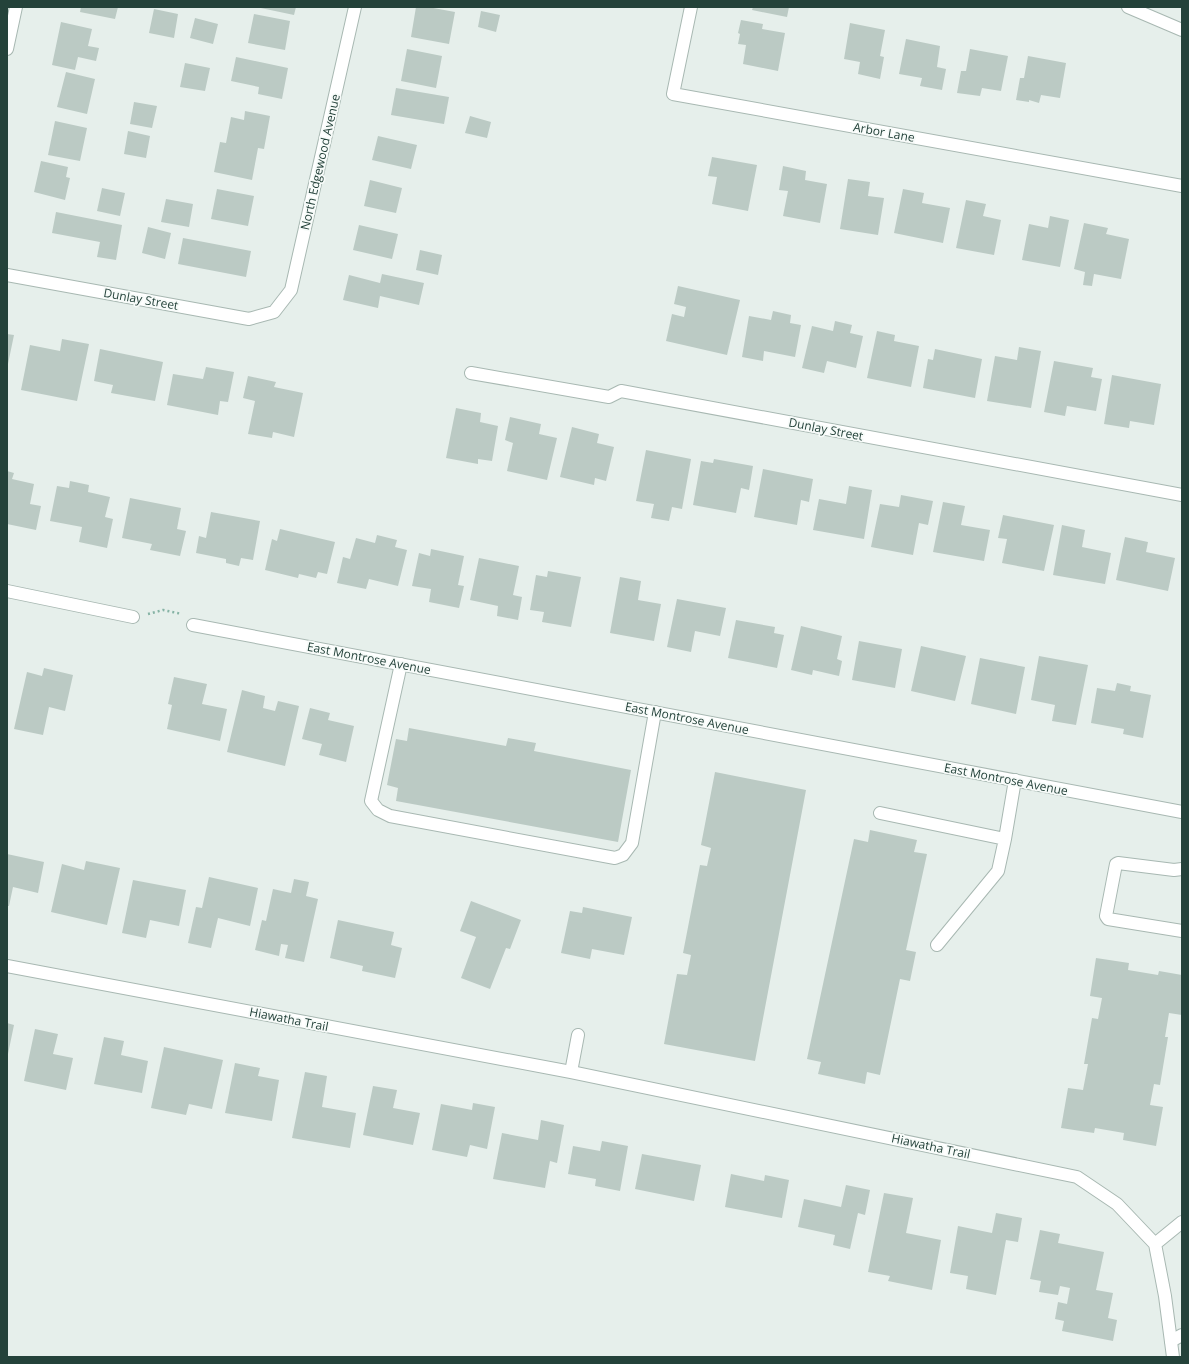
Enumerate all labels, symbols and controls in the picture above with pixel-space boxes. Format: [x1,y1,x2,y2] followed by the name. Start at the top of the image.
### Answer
[296,92,344,232] street label: North Edgewood Avenue
[852,118,916,146] street label: Arbor Lane
[102,284,180,314] street label: Dunlay Street
[787,413,865,445] street label: Dunlay Street
[306,638,433,678] street label: East Montrose Avenue
[624,698,751,738] street label: East Montrose Avenue
[943,759,1070,799] street label: East Montrose Avenue
[248,1003,330,1035] street label: Hiawatha Trail
[890,1129,972,1163] street label: Hiawatha Trail

